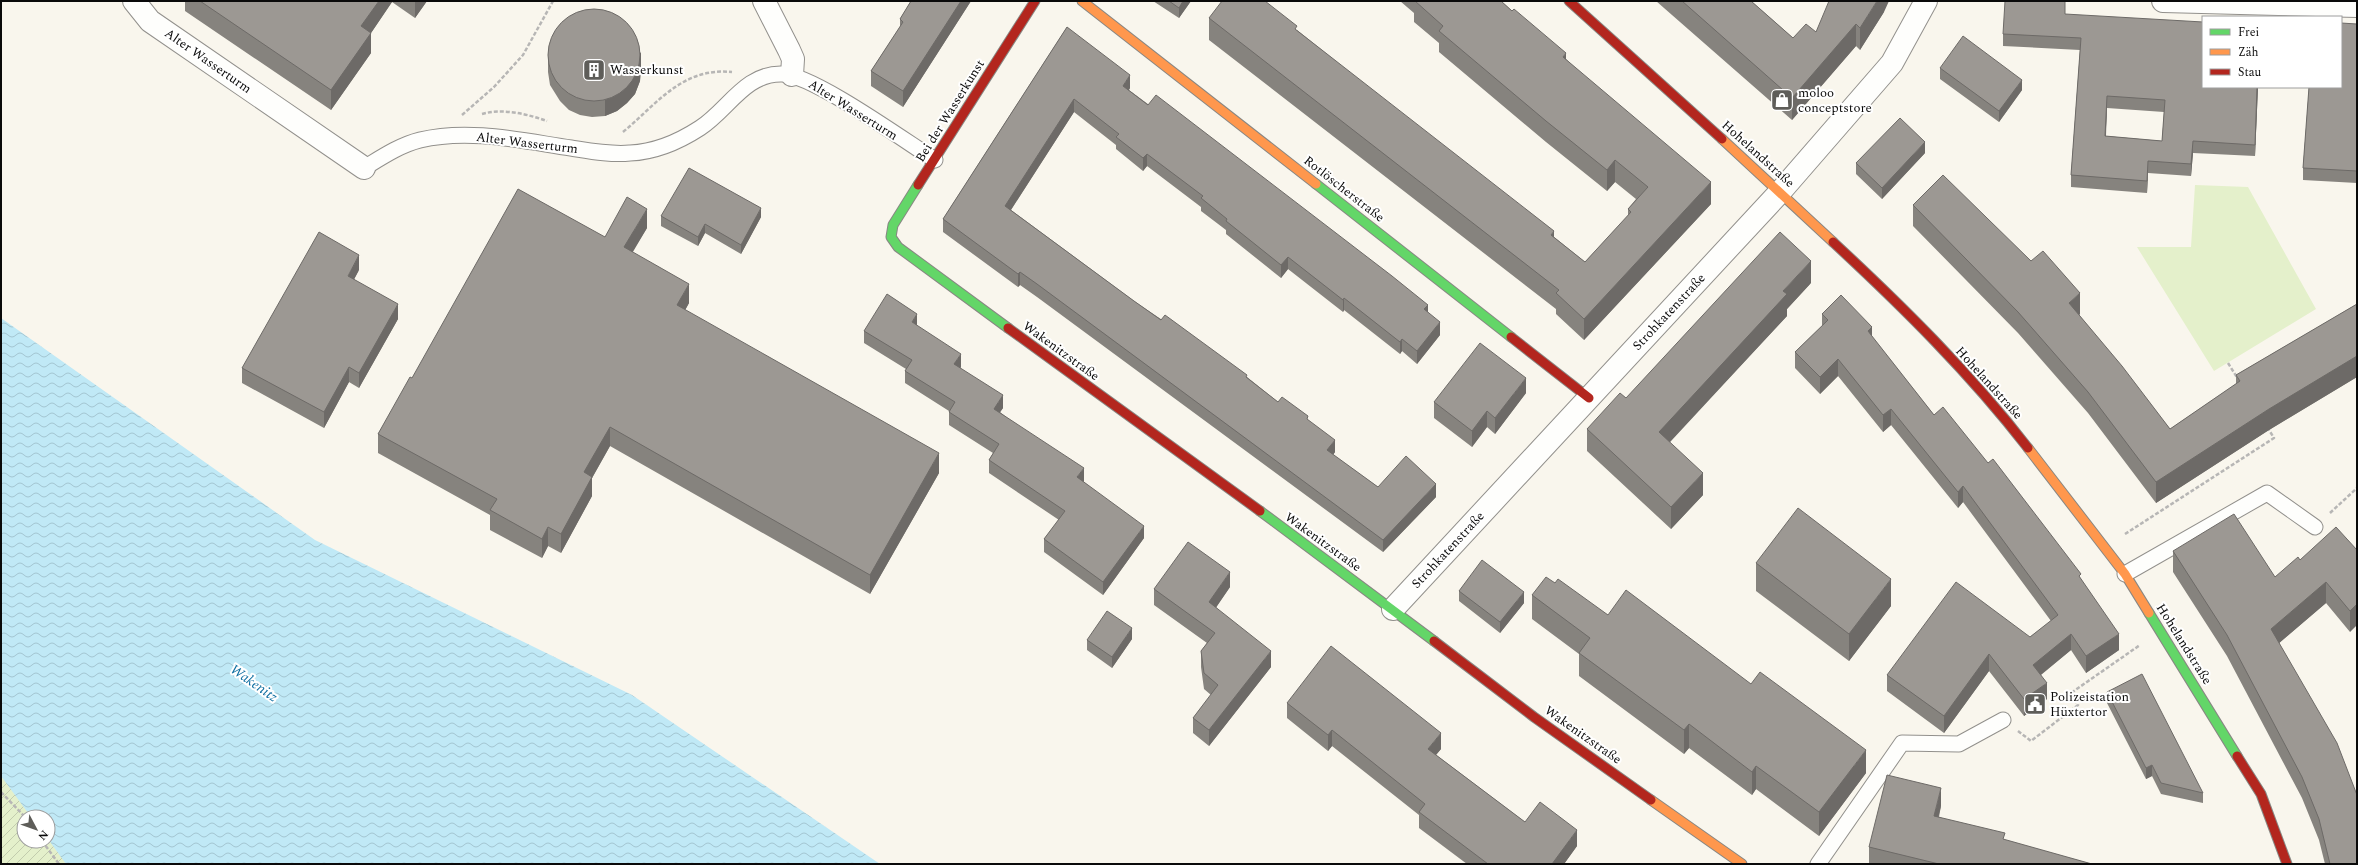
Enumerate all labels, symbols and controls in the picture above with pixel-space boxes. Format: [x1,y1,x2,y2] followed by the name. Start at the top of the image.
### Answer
[2202,16,2342,88] legend
[160,23,256,99] street label: Alter Wasserturm
[2238,23,2260,42] text: Frei
[2238,43,2259,62] text: Zäh
[910,55,990,166] street label: Bei der Wasserkunst
[581,57,607,83] building icon: Wasserkunst
[610,60,684,80] place label: Wasserkunst
[2238,63,2262,82] text: Stau
[804,74,902,146] street label: Alter Wasserturm
[1798,83,1872,118] place label: moloo conceptstore
[1769,87,1795,113] shop icon: moloo conceptstore
[1717,116,1799,192] street label: Hohelandstraße
[475,127,579,159] street label: Alter Wasserturm
[1299,151,1389,227] street label: Rotlöscherstraße
[1628,269,1710,355] street label: Strohkatenstraße
[1019,316,1103,386] street label: Wakenitzstraße
[1951,342,2027,424] street label: Hohelandstraße
[1281,507,1365,577] street label: Wakenitzstraße
[1407,507,1489,593] street label: Strohkatenstraße
[2151,600,2217,688] street label: Hohelandstraße
[226,659,282,707] water label: Wakenitz
[2050,687,2130,722] place label: Polizeistation Hüxtertor
[2022,691,2048,717] public building icon: Polizeistation Hüxtertor
[1540,701,1626,769] street label: Wakenitzstraße
[16,809,56,849] north arrow
[34,826,53,844] text: N

